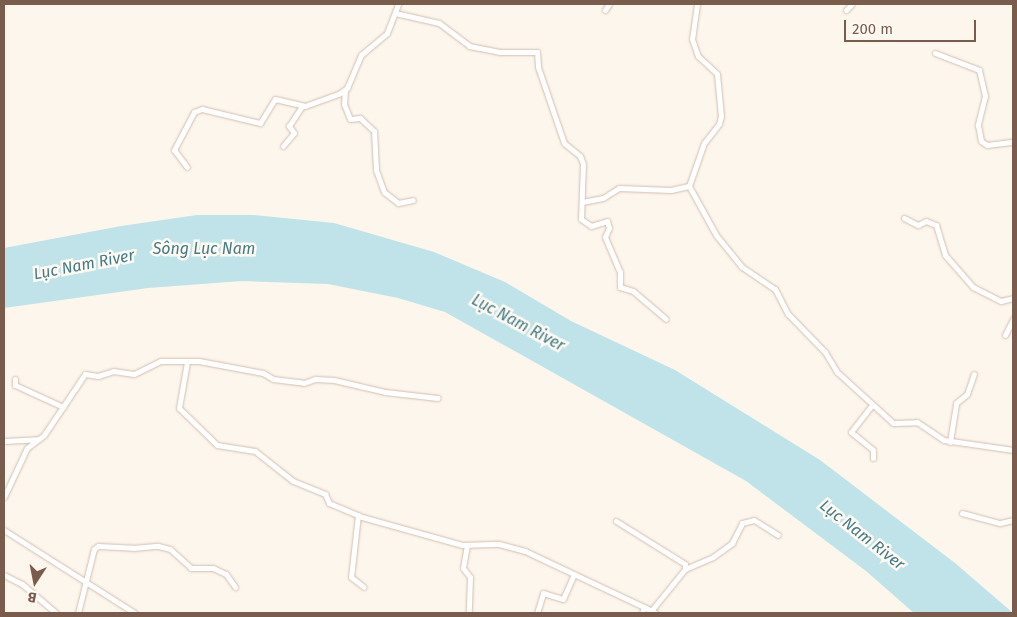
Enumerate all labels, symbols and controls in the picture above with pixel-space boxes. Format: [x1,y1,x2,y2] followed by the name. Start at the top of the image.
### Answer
[847,10,980,42] scale bar
[852,20,893,38] text: 200 m
[153,239,255,259] water label: Sông Lục Nam
[32,246,136,284] water label: Lục Nam River
[468,291,568,355] water label: Lục Nam River
[816,496,908,574] water label: Lục Nam River
[10,557,60,607] north arrow
[26,588,38,606] text: B

